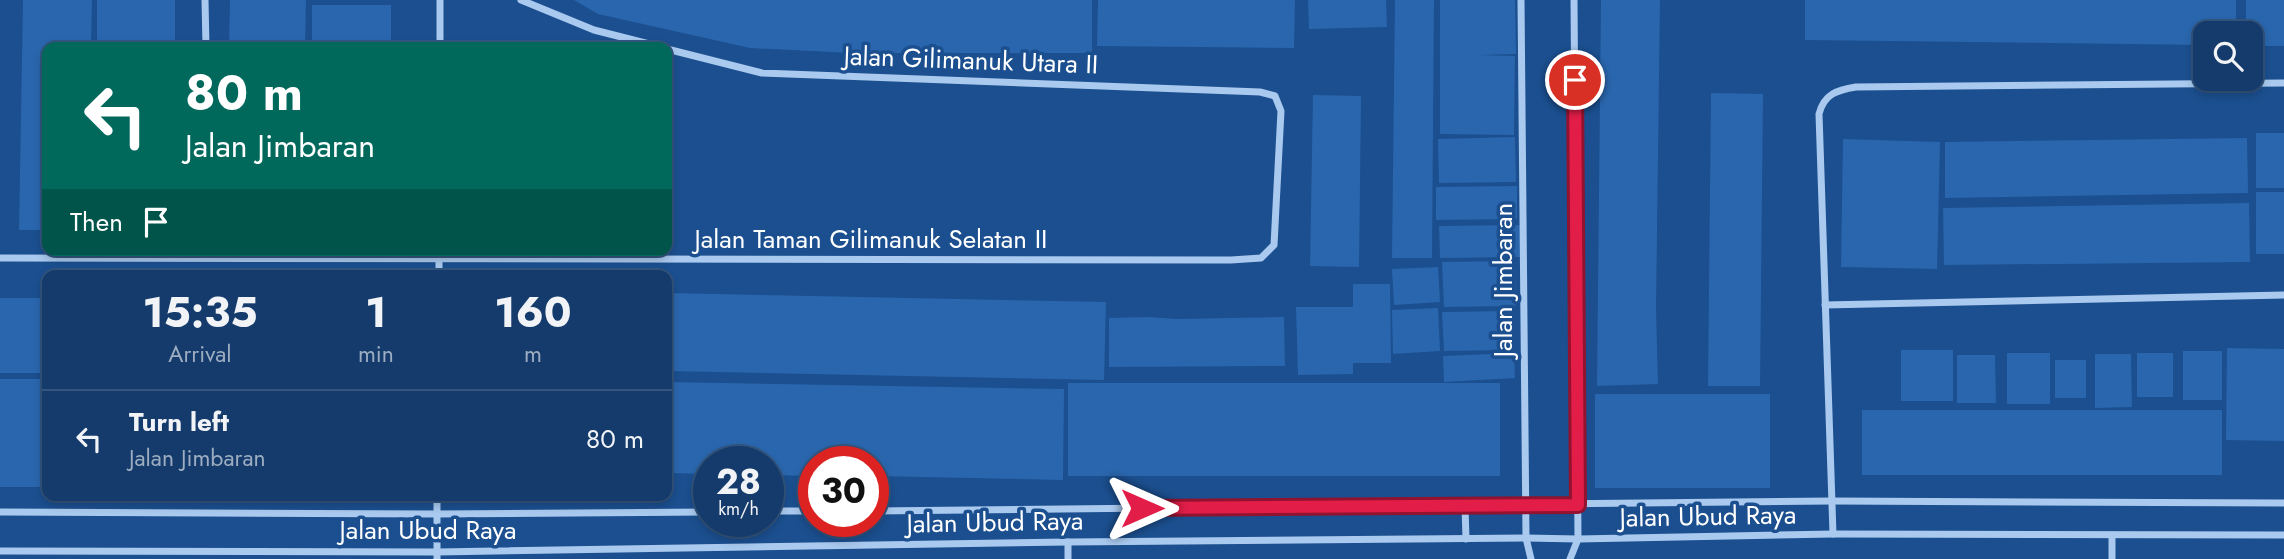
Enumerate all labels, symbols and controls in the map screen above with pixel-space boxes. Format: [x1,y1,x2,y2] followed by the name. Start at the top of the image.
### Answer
[2193,21,2263,91] map controls
[2193,21,2263,91] button: search
[840,36,1099,83] street label: Jalan Gilimanuk Utara II
[1545,50,1605,110] pin
[185,58,303,128] text: 80 m
[1556,61,1594,99] icon: arrive
[70,70,161,161] icon: left
[185,123,375,169] text: Jalan Jimbaran
[70,203,123,241] text: Then
[137,203,175,241] icon: arrive
[1484,203,1522,360] street label: Jalan Jimbaran
[692,220,1047,258] street label: Jalan Taman Gilimanuk Selatan II
[142,282,258,343] text: 15:35
[365,282,387,343] text: 1
[494,282,572,343] text: 160
[168,337,232,371] text: Arrival
[358,337,394,371] text: min
[524,337,542,371] text: m
[129,403,229,441] text: Turn left
[70,420,108,458] icon: left
[586,420,644,458] text: 80 m
[129,441,266,475] text: Jalan Jimbaran
[798,446,889,537] speed limit sign: 30
[716,457,761,507] text: 28
[1105,471,1179,545] position arrow
[1616,495,1797,537] street label: Jalan Ubud Raya
[718,496,759,522] text: km/h
[903,501,1084,543] street label: Jalan Ubud Raya
[337,511,516,549] street label: Jalan Ubud Raya

